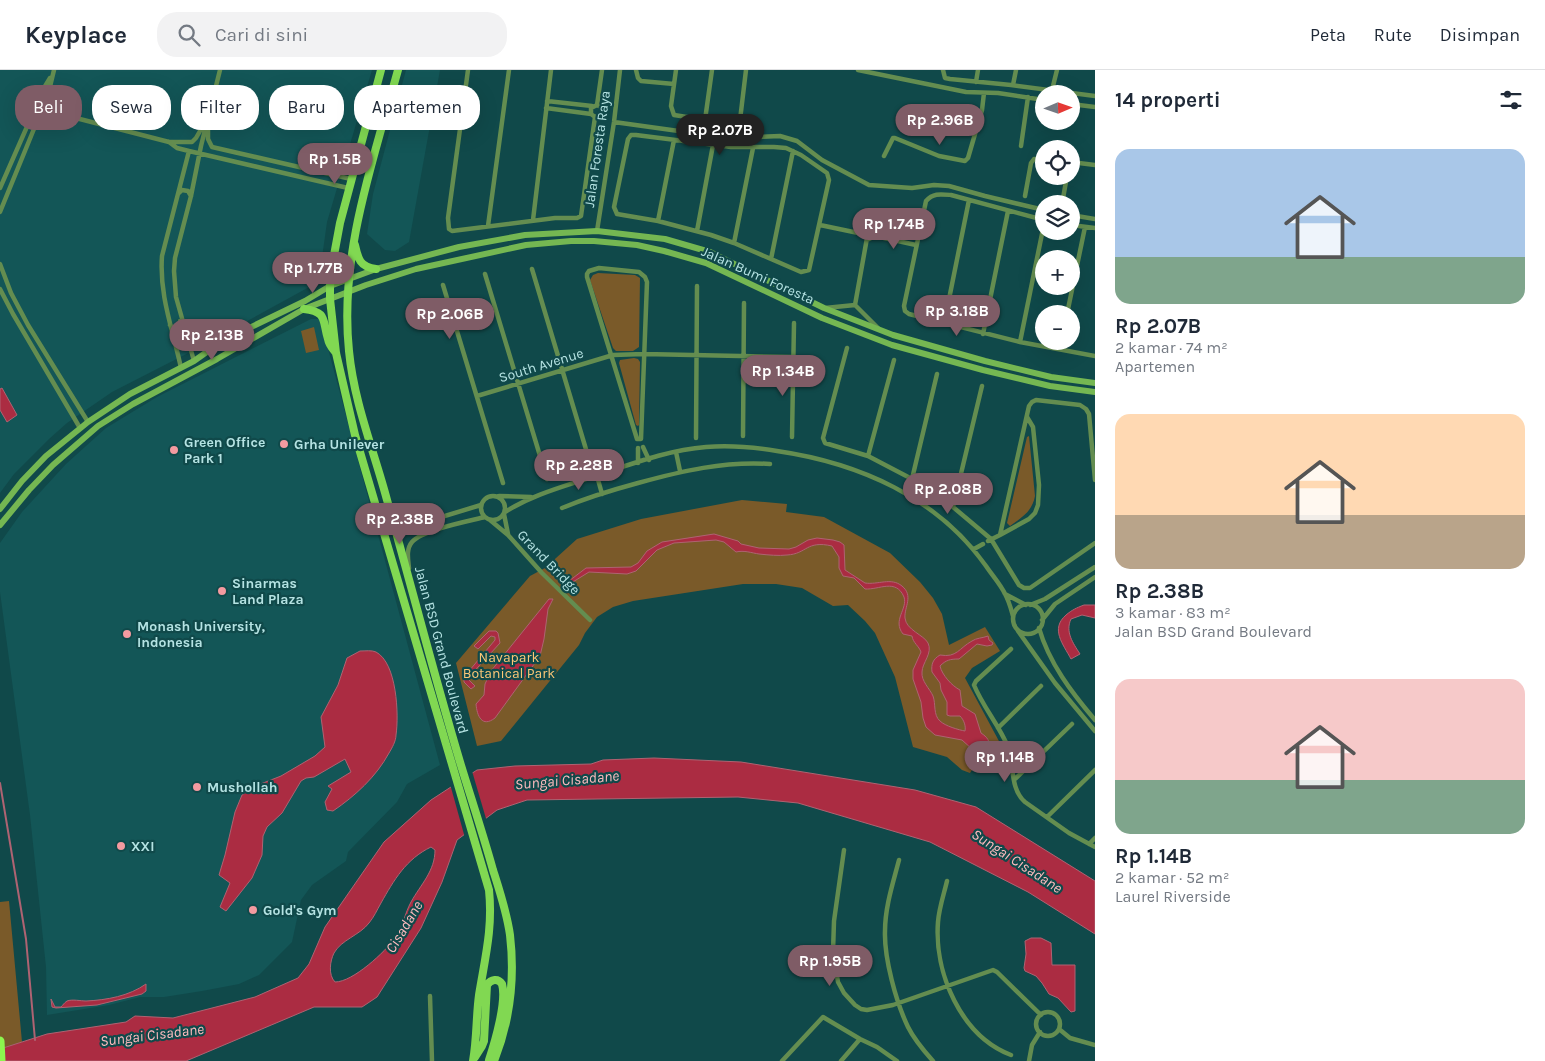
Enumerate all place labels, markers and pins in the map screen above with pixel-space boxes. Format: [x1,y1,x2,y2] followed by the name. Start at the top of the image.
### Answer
[888,104,992,146] pin: Rp 2.96B
[668,114,772,156] pin: Rp 2.07B
[289,142,381,185] pin: Rp 1.5B
[842,208,946,250] pin: Rp 1.74B
[261,252,365,294] pin: Rp 1.77B
[905,294,1009,337] pin: Rp 3.18B
[398,298,502,340] pin: Rp 2.06B
[160,318,264,361] pin: Rp 2.13B
[731,354,835,397] pin: Rp 1.34B
[184,434,265,467] place label: Green Office Park 1
[294,436,385,453] place label: Grha Unilever
[278,438,290,450] marker: Grha Unilever
[168,444,180,456] marker: Green Office Park 1
[527,448,631,491] pin: Rp 2.28B
[896,472,1000,515] pin: Rp 2.08B
[348,502,452,545] pin: Rp 2.38B
[232,575,304,608] place label: Sinarmas Land Plaza
[216,585,228,597] marker: Sinarmas Land Plaza
[137,618,265,651] place label: Monash University, Indonesia
[121,628,133,640] marker: Monash University, Indonesia
[953,740,1057,783] pin: Rp 1.14B
[207,779,278,796] place label: Mushollah
[191,781,203,793] marker: Mushollah
[131,838,154,855] place label: XXI
[115,840,127,852] marker: XXI
[263,902,337,919] place label: Gold's Gym
[247,904,259,916] marker: Gold's Gym
[778,944,882,987] pin: Rp 1.95B

